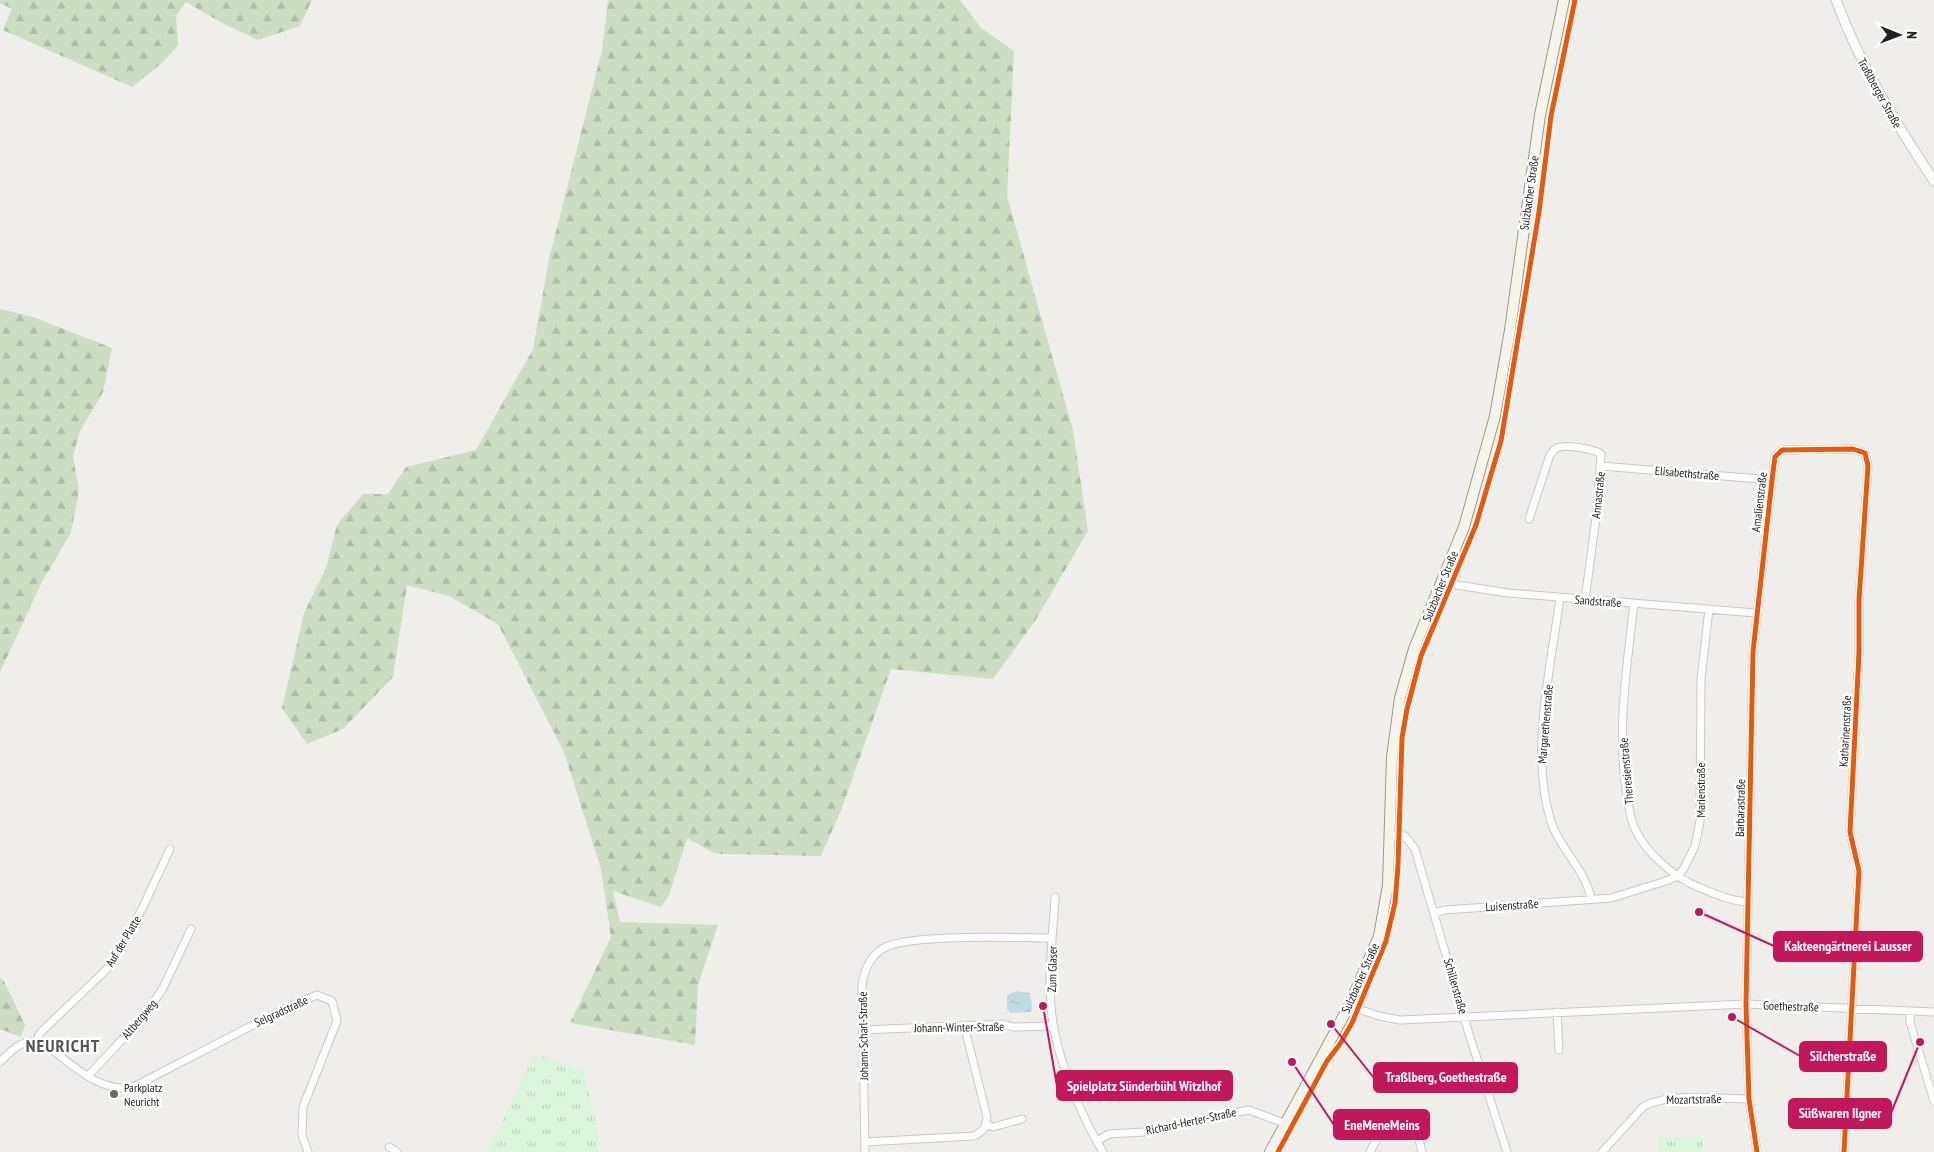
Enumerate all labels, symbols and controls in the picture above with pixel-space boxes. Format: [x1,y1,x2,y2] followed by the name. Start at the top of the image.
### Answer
[1874,10,1924,60] north arrow
[1903,31,1921,39] text: N
[1855,55,1905,131] street label: Traßlberger Straße
[1516,155,1542,231] street label: Sulzbacher Straße
[1654,463,1720,483] street label: Elisabethstraße
[1588,471,1608,519] street label: Annastraße
[1748,471,1770,533] street label: Amalienstraße
[1419,548,1461,624] street label: Sulzbacher Straße
[1574,592,1622,610] street label: Sandstraße
[1534,684,1556,764] street label: Margarethenstraße
[1836,695,1854,767] street label: Katharinenstraße
[1616,737,1636,805] street label: Theresienstraße
[1693,763,1708,817] street label: Marienstraße
[1732,779,1748,837] street label: Barbarastraße
[1485,896,1539,914] street label: Luisenstraße
[102,913,144,969] street label: Auf der Platte
[1774,932,1922,961] callout: Kakteengärtnerei Lausser
[1784,937,1913,955] text: Kakteengärtnerei Lausser
[1338,941,1382,1015] street label: Sulzbacher Straße
[1044,945,1060,992] street label: Zum Glaser
[1441,956,1471,1016] street label: Schillerstraße
[252,992,310,1030] street label: Selgradstraße
[855,992,871,1081] street label: Johann-Scharl-Straße
[118,996,160,1042] street label: Altbergweg
[1763,998,1819,1014] street label: Goethestraße
[913,1019,1004,1035] street label: Johann-Winter-Straße
[26,1034,100,1057] district label: NEURICHT
[1800,1042,1886,1071] callout: Silcherstraße
[1810,1047,1876,1065] text: Silcherstraße
[1374,1063,1517,1092] callout: Traßlberg, Goethestraße
[1385,1068,1507,1086] text: Traßlberg, Goethestraße
[1057,1071,1232,1100] callout: Spielplatz Sünderbühl Witzlhof
[1067,1077,1222,1095] text: Spielplatz Sünderbühl Witzlhof
[124,1080,162,1109] place label: Parkplatz Neuricht
[108,1088,120,1100] marker: Parkplatz Neuricht
[1666,1091,1722,1107] street label: Mozartstraße
[1789,1099,1891,1128] callout: Süßwaren Ilgner
[1144,1104,1238,1138] street label: Richard-Herter-Straße
[1799,1104,1882,1122] text: Süßwaren Ilgner
[1334,1110,1429,1139] callout: EneMeneMeins
[1344,1116,1420,1134] text: EneMeneMeins

